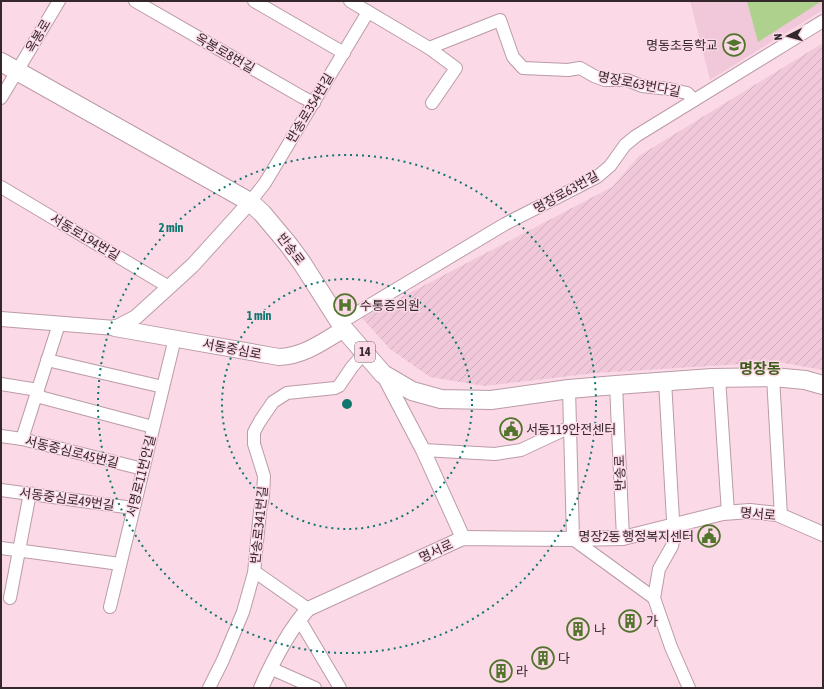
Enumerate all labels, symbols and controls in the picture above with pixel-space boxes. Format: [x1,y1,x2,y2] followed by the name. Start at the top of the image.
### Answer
[768,16,808,56] north arrow
[23,17,53,55] street label: 옥봉로
[193,30,257,76] street label: 옥봉로8번길
[721,32,747,58] school or university icon: 명동초등학교
[772,33,784,41] text: N
[646,38,718,53] place label: 명동초등학교
[596,69,682,99] street label: 명장로63번다길
[283,71,337,145] street label: 반송로354번길
[531,168,601,216] street label: 명장로63번길
[48,210,122,264] street label: 서동로194번길
[159,221,183,235] text: 2 min
[274,230,308,268] street label: 반송로
[332,292,358,318] hospital icon: 수통증의원
[360,298,420,313] place label: 수통증의원
[247,309,271,323] text: 1 min
[201,336,263,362] street label: 서동중심로
[355,342,375,362] road number: 14
[739,360,781,377] district label: 명장동
[340,397,354,411] centre of rings
[498,416,524,442] public building icon: 서동119안전센터
[526,422,616,437] place label: 서동119안전센터
[24,433,120,471] street label: 서동중심로45번길
[124,433,158,519] street label: 서명로11번안길
[612,455,628,491] street label: 반송로
[18,485,116,513] street label: 서동중심로49번길
[247,485,271,565] street label: 반송로341번길
[739,505,777,523] street label: 명서로
[696,523,722,549] public building icon: 명장2동 행정복지센터
[578,529,694,544] place label: 명장2동 행정복지센터
[417,537,455,565] street label: 명서로
[617,608,643,634] building icon: 가
[646,614,658,629] place label: 가
[565,616,591,642] building icon: 나
[594,622,606,637] place label: 나
[530,645,556,671] building icon: 다
[558,651,570,666] place label: 다
[488,658,514,684] building icon: 라
[516,664,528,679] place label: 라

